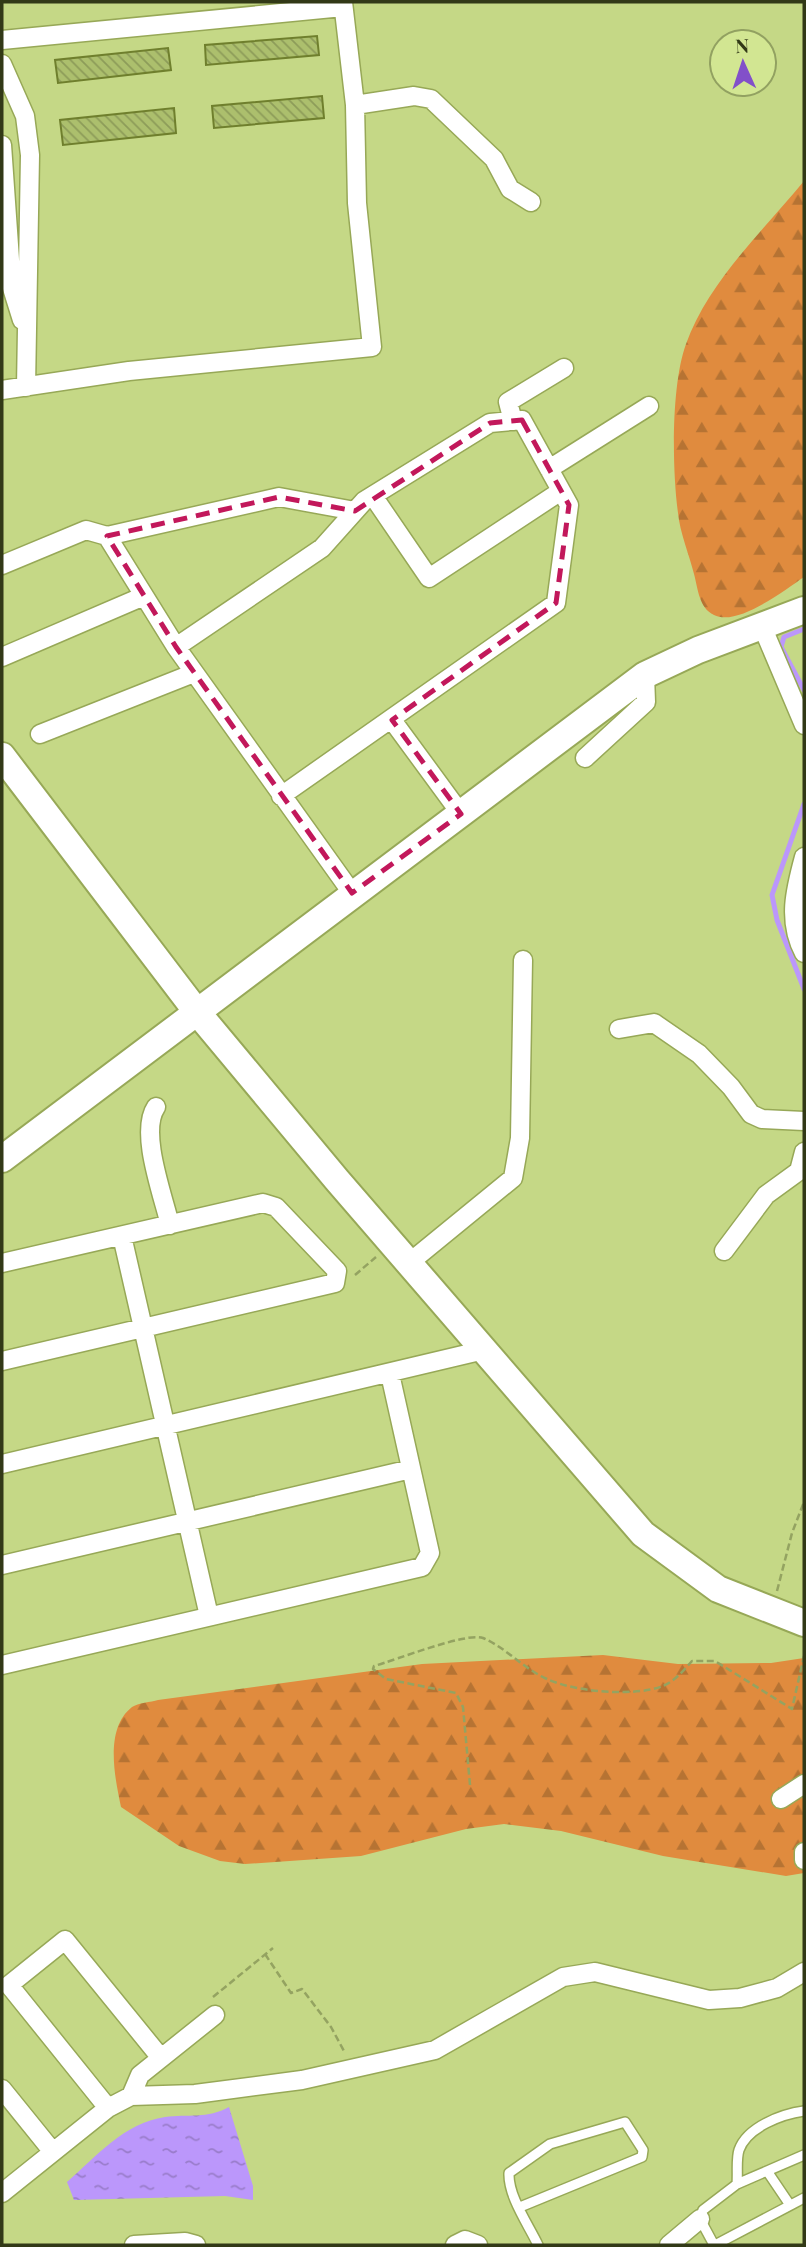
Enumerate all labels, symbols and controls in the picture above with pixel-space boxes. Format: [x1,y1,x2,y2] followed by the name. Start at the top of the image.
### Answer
[708,28,778,98] north arrow
[735,32,750,58] text: N

